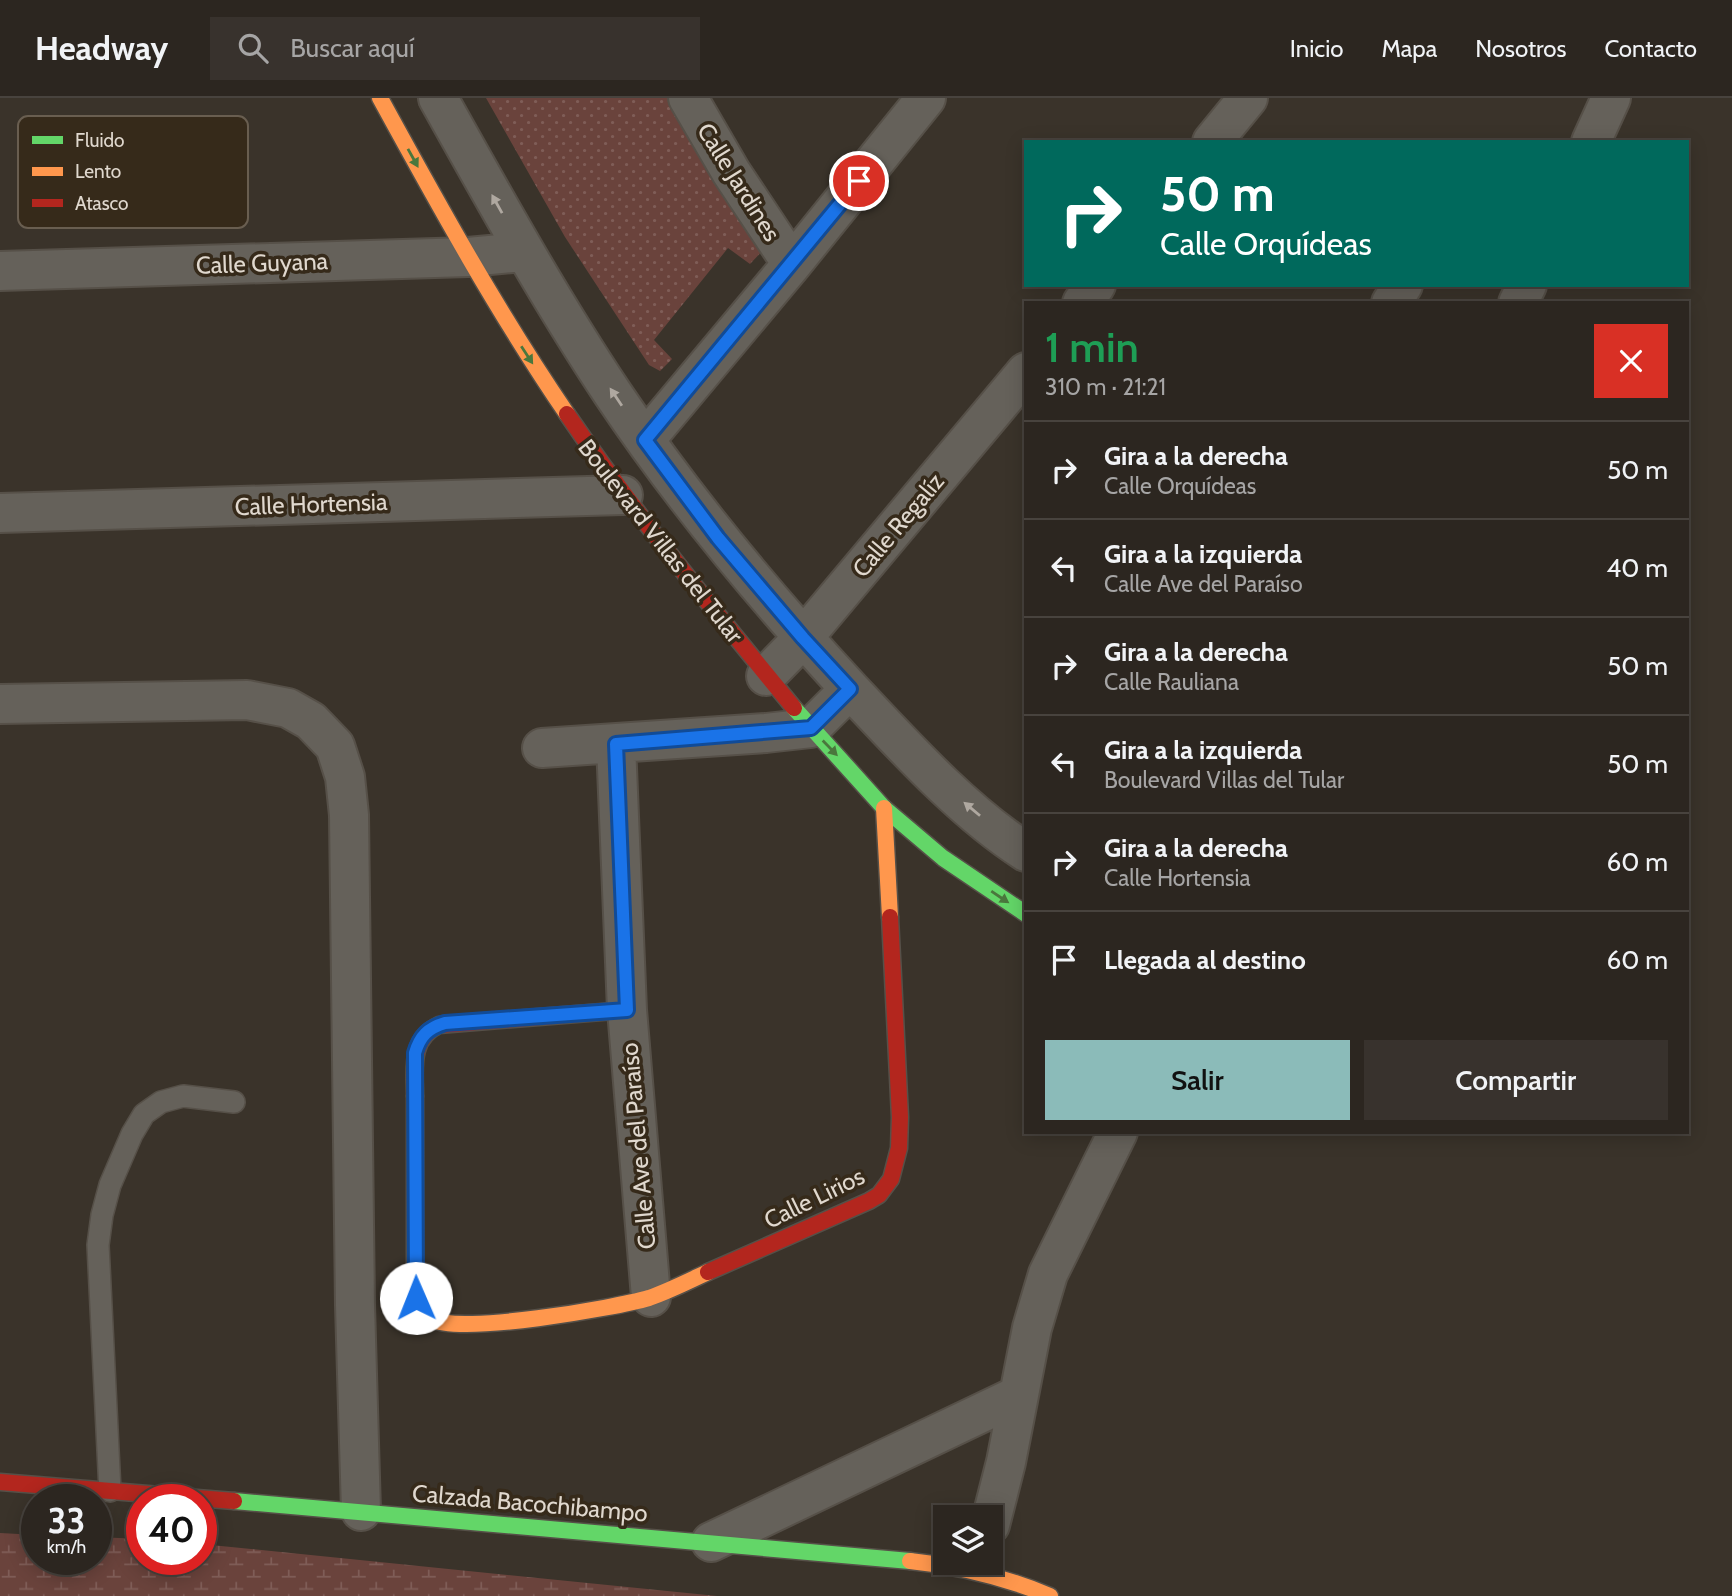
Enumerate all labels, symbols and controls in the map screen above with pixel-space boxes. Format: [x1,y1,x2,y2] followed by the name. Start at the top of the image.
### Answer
[210,17,700,80] search box
[35,28,168,68] text: Headway
[234,29,272,67] icon: search
[290,32,414,64] text: Buscar aquí
[1290,34,1343,63] text: Inicio
[1381,34,1437,63] text: Mapa
[1475,34,1566,63] text: Nosotros
[1604,34,1697,63] text: Contacto
[18,116,248,228] legend
[691,118,787,247] street label: Calle Jardines
[75,129,124,152] text: Fluido
[407,148,419,168] one-way arrow
[829,151,889,211] pin
[75,160,121,183] text: Lento
[840,162,878,200] icon: arrive
[1160,164,1275,223] text: 50 m
[1045,168,1136,259] icon: right
[75,192,129,215] text: Atasco
[491,194,503,213] one-way arrow
[1160,224,1372,263] text: Calle Orquídeas
[195,246,329,280] street label: Calle Guyana
[1045,321,1139,373] text: 1 min
[1594,324,1668,398] button: close
[520,345,533,365] one-way arrow
[1045,373,1166,401] text: 310 m · 21:21
[610,388,623,407] one-way arrow
[572,433,750,649] street label: Boulevard Villas del Tular
[1104,440,1288,472] text: Gira a la derecha
[1045,451,1083,489] icon: right
[1607,454,1668,486] text: 50 m
[846,467,950,583] street label: Calle Regalíz
[1104,472,1256,500] text: Calle Orquídeas
[234,487,388,521] street label: Calle Hortensia
[1104,538,1302,570] text: Gira a la izquierda
[1045,549,1083,587] icon: left
[1606,552,1668,584] text: 40 m
[1104,570,1303,598] text: Calle Ave del Paraíso
[1104,636,1288,668] text: Gira a la derecha
[1045,647,1083,685] icon: right
[1607,650,1668,682] text: 50 m
[1104,668,1239,696] text: Calle Rauliana
[1104,734,1302,766] text: Gira a la izquierda
[821,739,837,756] one-way arrow
[1045,745,1083,783] icon: left
[1607,748,1668,780] text: 50 m
[1104,766,1344,794] text: Boulevard Villas del Tular
[964,802,981,817] one-way arrow
[1104,832,1288,864] text: Gira a la derecha
[1045,843,1083,881] icon: right
[1606,846,1668,878] text: 60 m
[1104,864,1250,892] text: Calle Hortensia
[991,890,1009,904] one-way arrow
[1045,941,1083,979] icon: arrive
[1104,944,1306,976] text: Llegada al destino
[1606,944,1668,976] text: 60 m
[1045,1040,1350,1120] button: Salir
[1364,1040,1668,1120] button: Compartir
[615,1042,661,1250] street label: Calle Ave del Paraíso
[759,1161,869,1235] street label: Calle Lirios
[379,1261,453,1335] position arrow
[411,1478,649,1528] street label: Calzada Bacochibampo
[126,1484,217,1575] speed limit sign: 40
[48,1499,85,1542] text: 33
[933,1505,1003,1575] map controls
[933,1505,1003,1575] button: layers
[47,1536,86,1558] text: km/h

